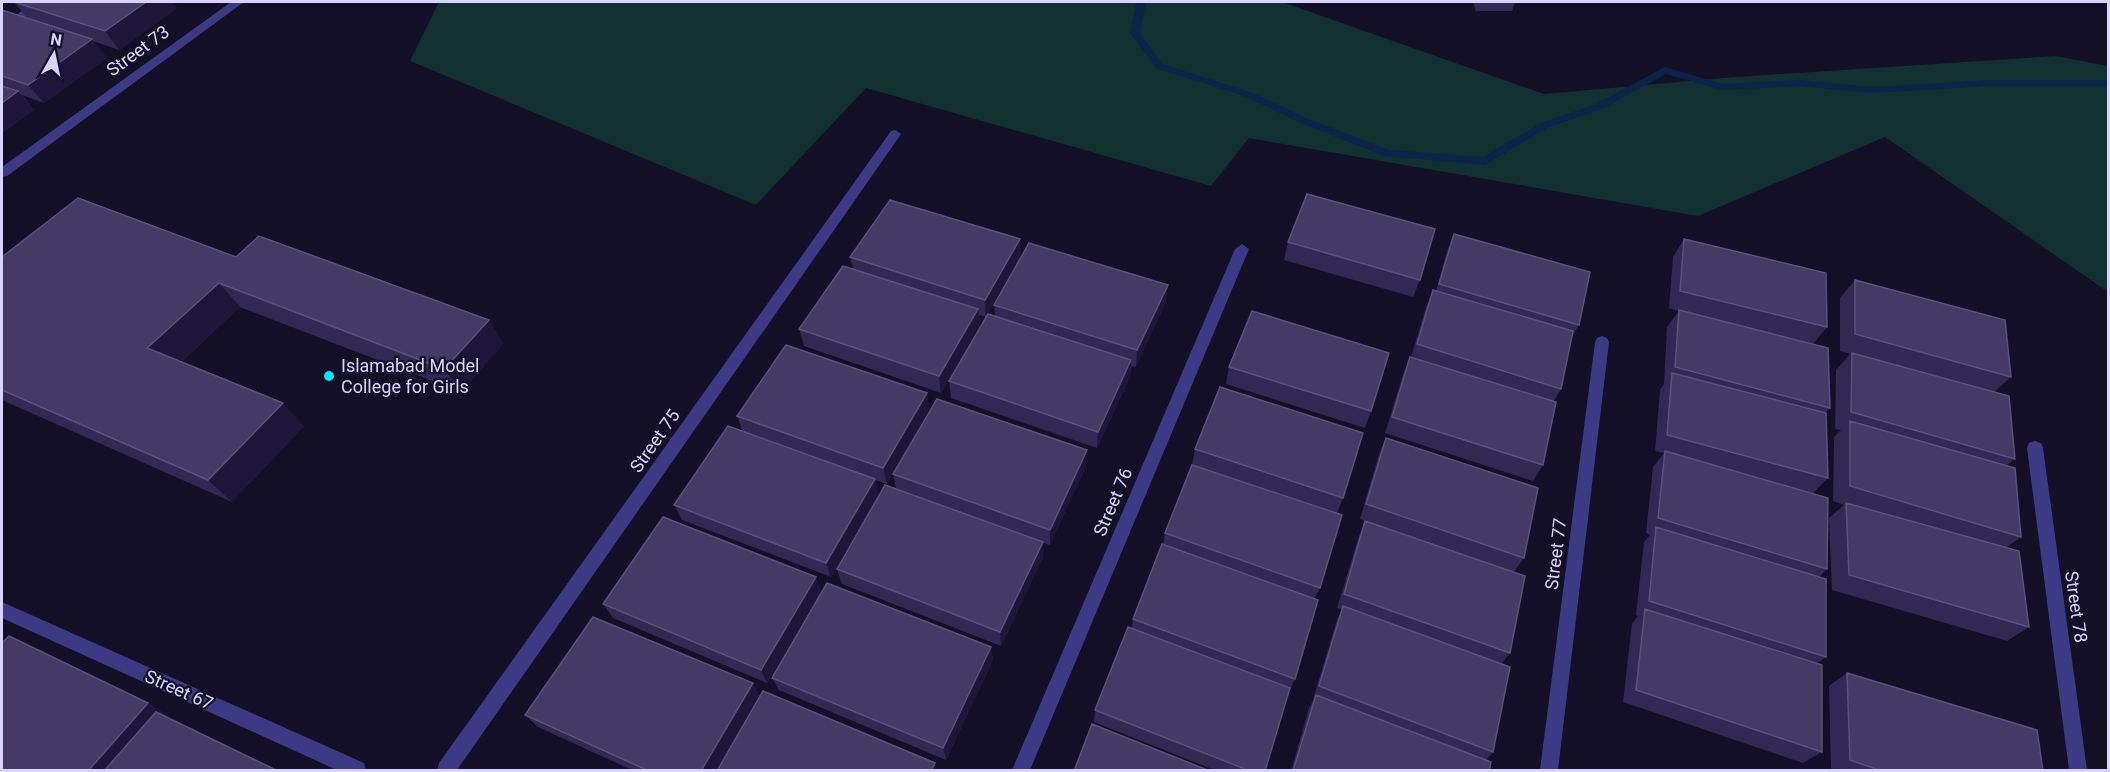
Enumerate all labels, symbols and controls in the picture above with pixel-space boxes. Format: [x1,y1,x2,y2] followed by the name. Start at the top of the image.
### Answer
[102,21,173,80] street label: Street 73
[24,24,84,84] north arrow
[49,29,63,50] text: N
[341,355,480,397] place label: Islamabad Model College for Girls
[322,369,336,383] marker: Islamabad Model College for Girls
[625,405,684,476] street label: Street 75
[1089,464,1136,539] street label: Street 76
[1541,517,1570,591] street label: Street 77
[2061,570,2092,644] street label: Street 78
[142,665,216,714] street label: Street 67

